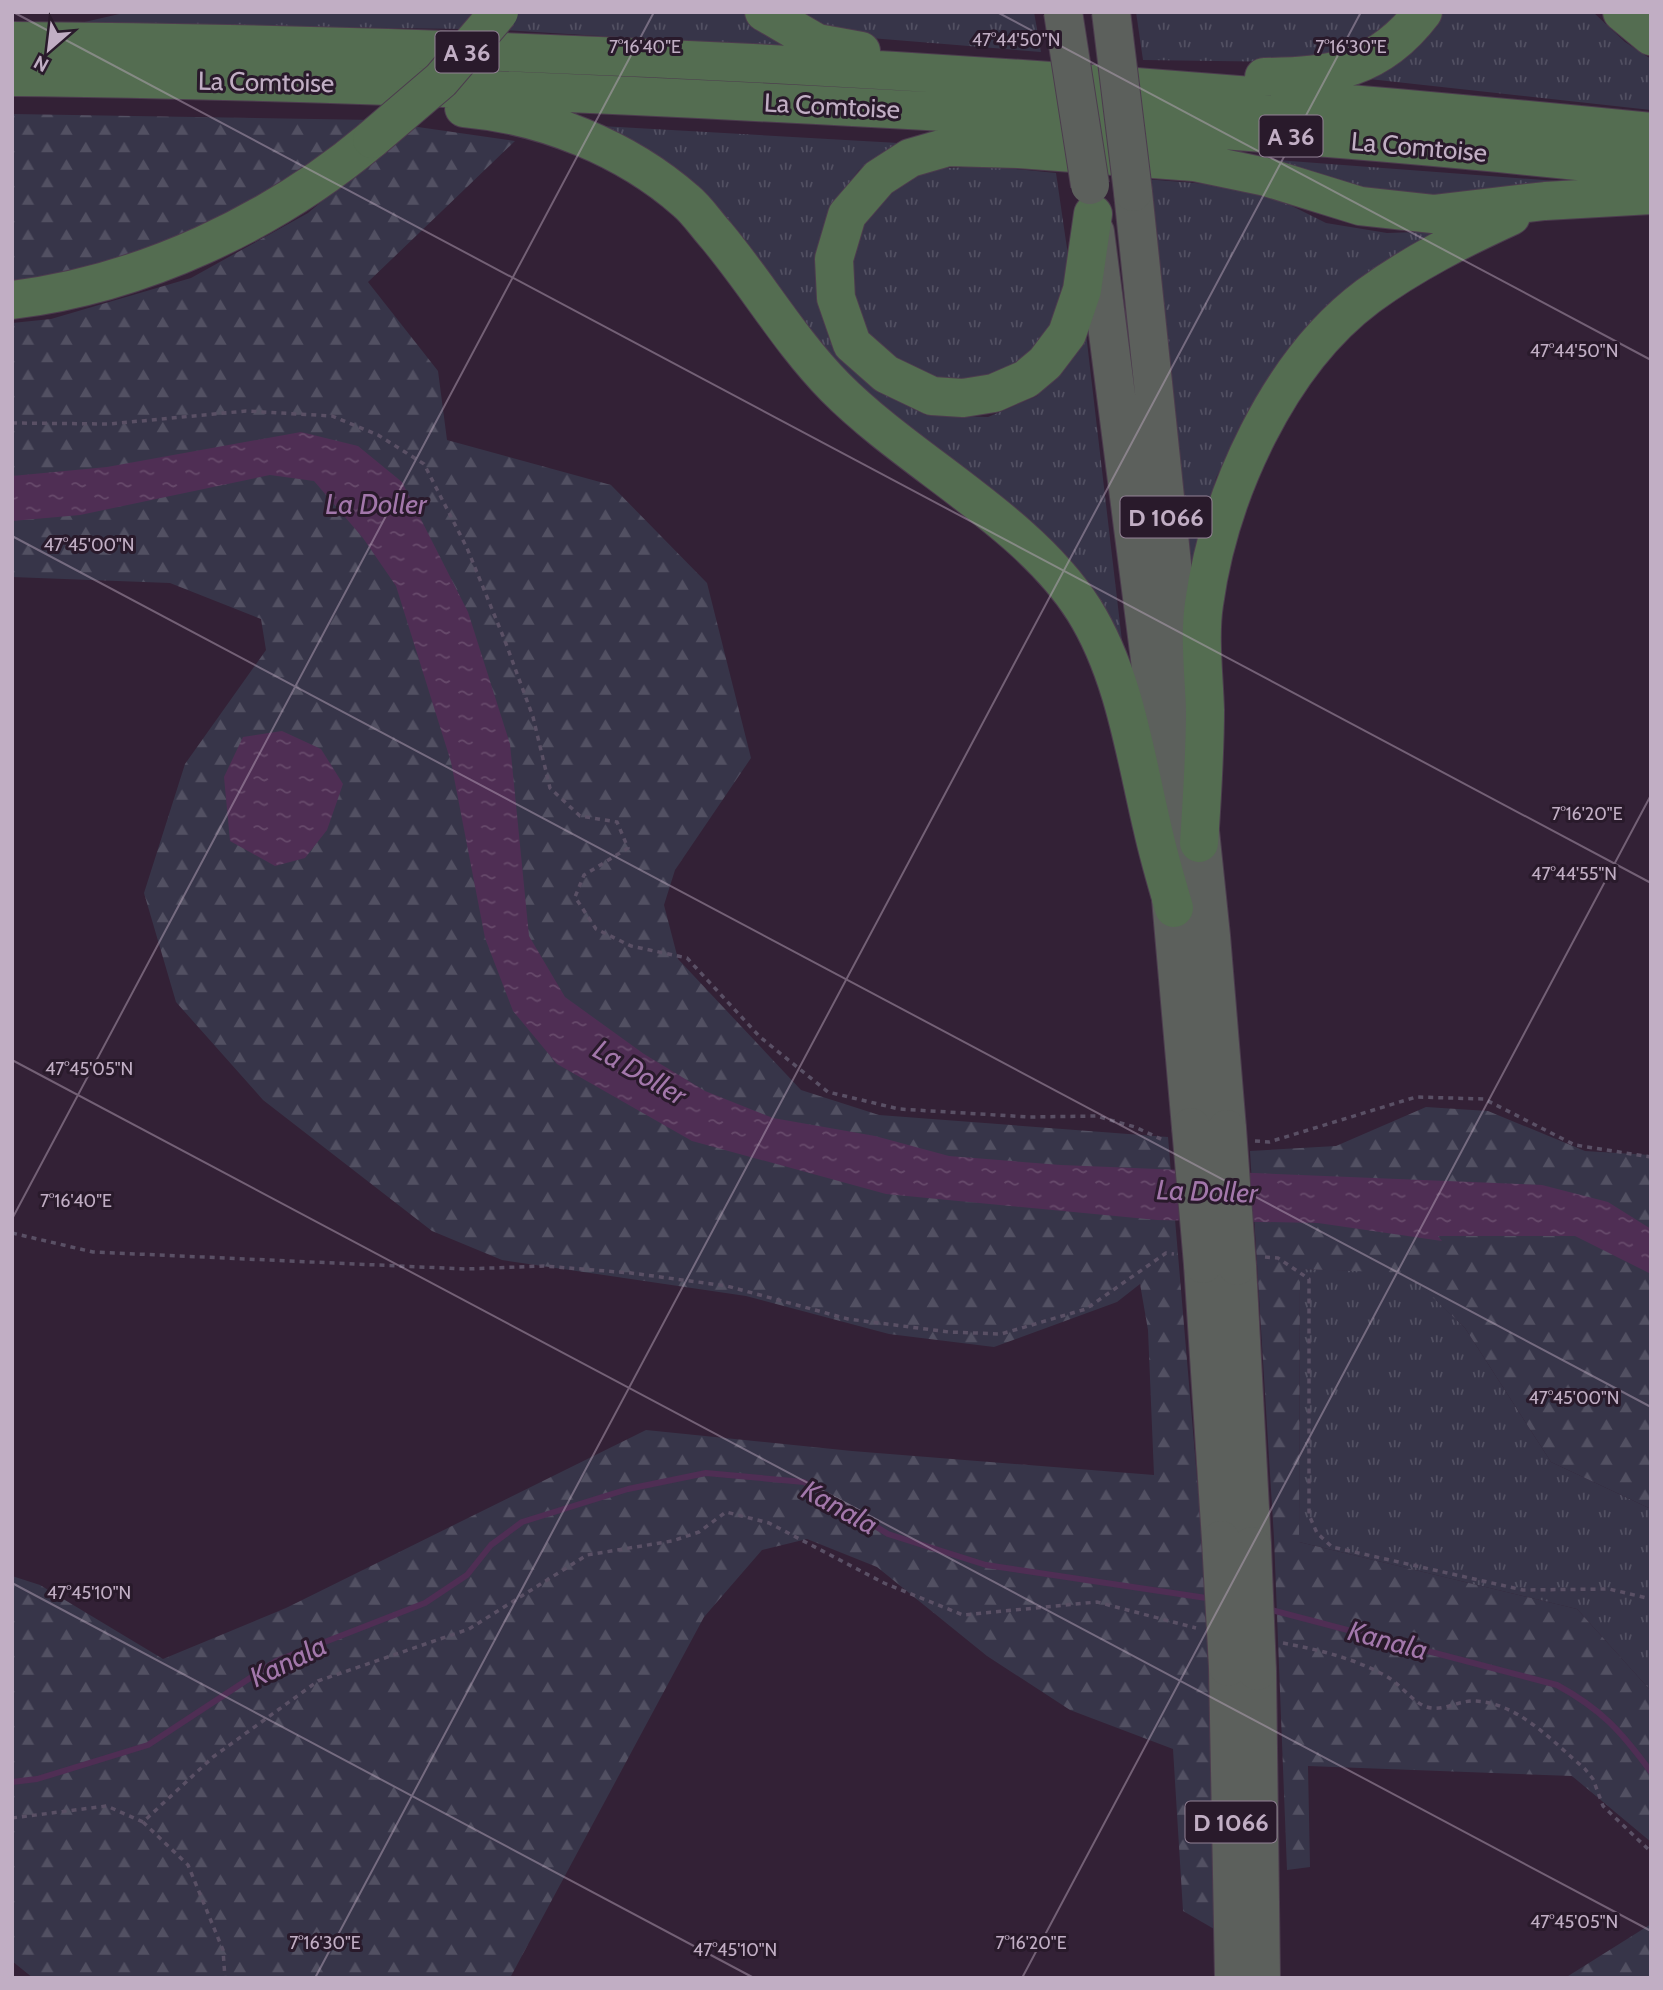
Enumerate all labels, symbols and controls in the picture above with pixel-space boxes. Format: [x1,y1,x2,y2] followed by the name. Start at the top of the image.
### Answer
[14,14,84,84] north arrow
[972,29,1060,51] text: 47°44'50"N
[435,32,498,72] road number: A 36
[609,36,681,58] text: 7°16'40"E
[1315,36,1387,58] text: 7°16'30"E
[30,50,53,77] text: N
[198,65,334,99] street label: La Comtoise
[763,86,901,126] street label: La Comtoise
[1260,116,1322,156] road number: A 36
[1350,125,1488,169] street label: La Comtoise
[1530,340,1618,362] text: 47°44'50"N
[325,487,428,521] water label: La Doller
[1120,496,1212,538] road number: D 1066
[43,534,135,556] text: 47°45'00"N
[1551,803,1623,825] text: 7°16'20"E
[1531,863,1617,885] text: 47°44'55"N
[588,1032,694,1113] water label: La Doller
[45,1058,133,1080] text: 47°45'05"N
[1156,1172,1260,1210] water label: La Doller
[40,1190,112,1212] text: 7°16'40"E
[1528,1387,1620,1409] text: 47°45'00"N
[796,1472,884,1542] water label: Kanala
[47,1582,131,1604] text: 47°45'10"N
[1344,1613,1432,1667] water label: Kanala
[244,1628,332,1694] water label: Kanala
[1186,1801,1276,1842] road number: D 1066
[1530,1911,1618,1933] text: 47°45'05"N
[289,1932,361,1954] text: 7°16'30"E
[995,1932,1067,1954] text: 7°16'20"E
[693,1939,777,1961] text: 47°45'10"N

